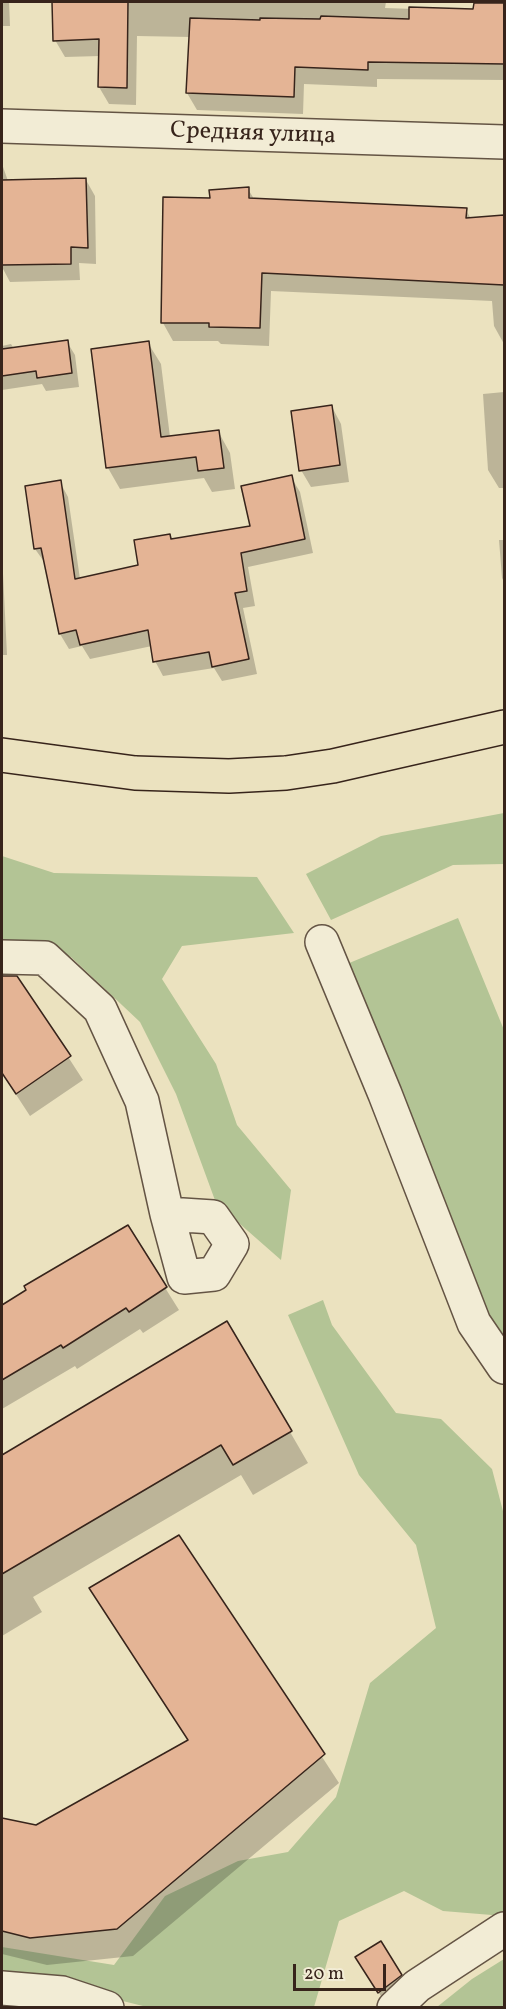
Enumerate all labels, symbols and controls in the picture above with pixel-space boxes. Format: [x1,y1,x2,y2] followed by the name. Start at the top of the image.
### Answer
[170,118,336,152] street label: Средняя улица
[296,1952,389,1990] scale bar
[304,1962,344,1987] text: 20 m

